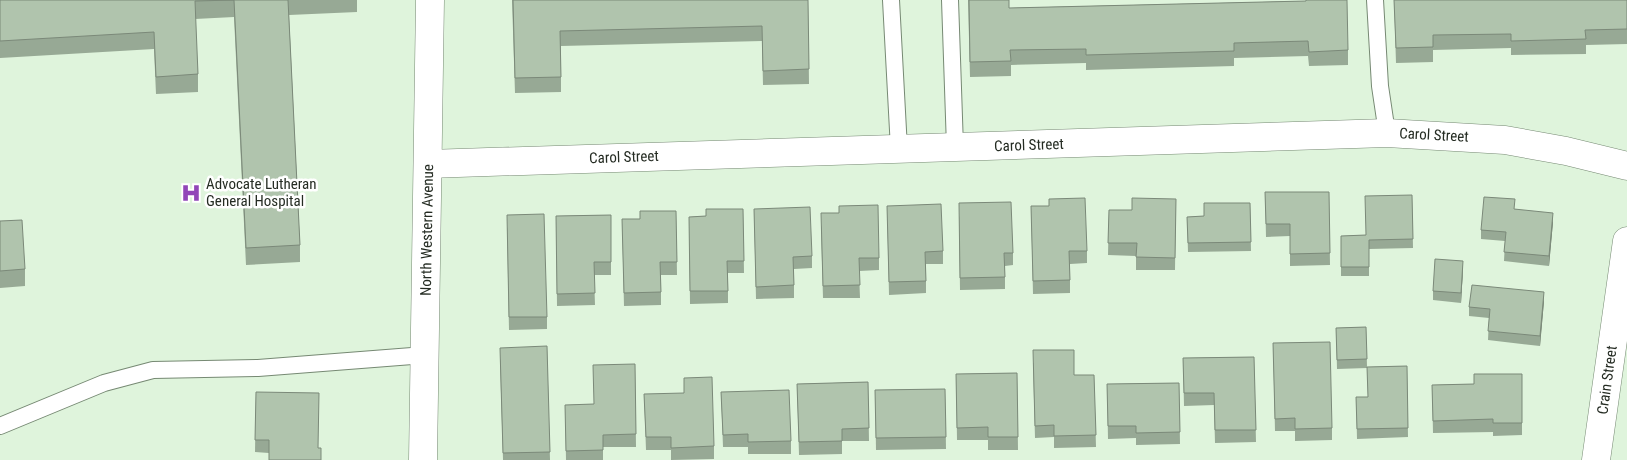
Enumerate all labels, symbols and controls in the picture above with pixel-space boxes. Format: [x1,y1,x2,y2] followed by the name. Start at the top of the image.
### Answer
[1399,124,1469,146] street label: Carol Street
[994,135,1064,155] street label: Carol Street
[589,147,659,167] street label: Carol Street
[417,164,437,296] street label: North Western Avenue
[206,175,316,210] place label: Advocate Lutheran General Hospital
[180,182,202,204] hospital icon: Advocate Lutheran General Hospital
[1593,344,1621,416] street label: Crain Street

